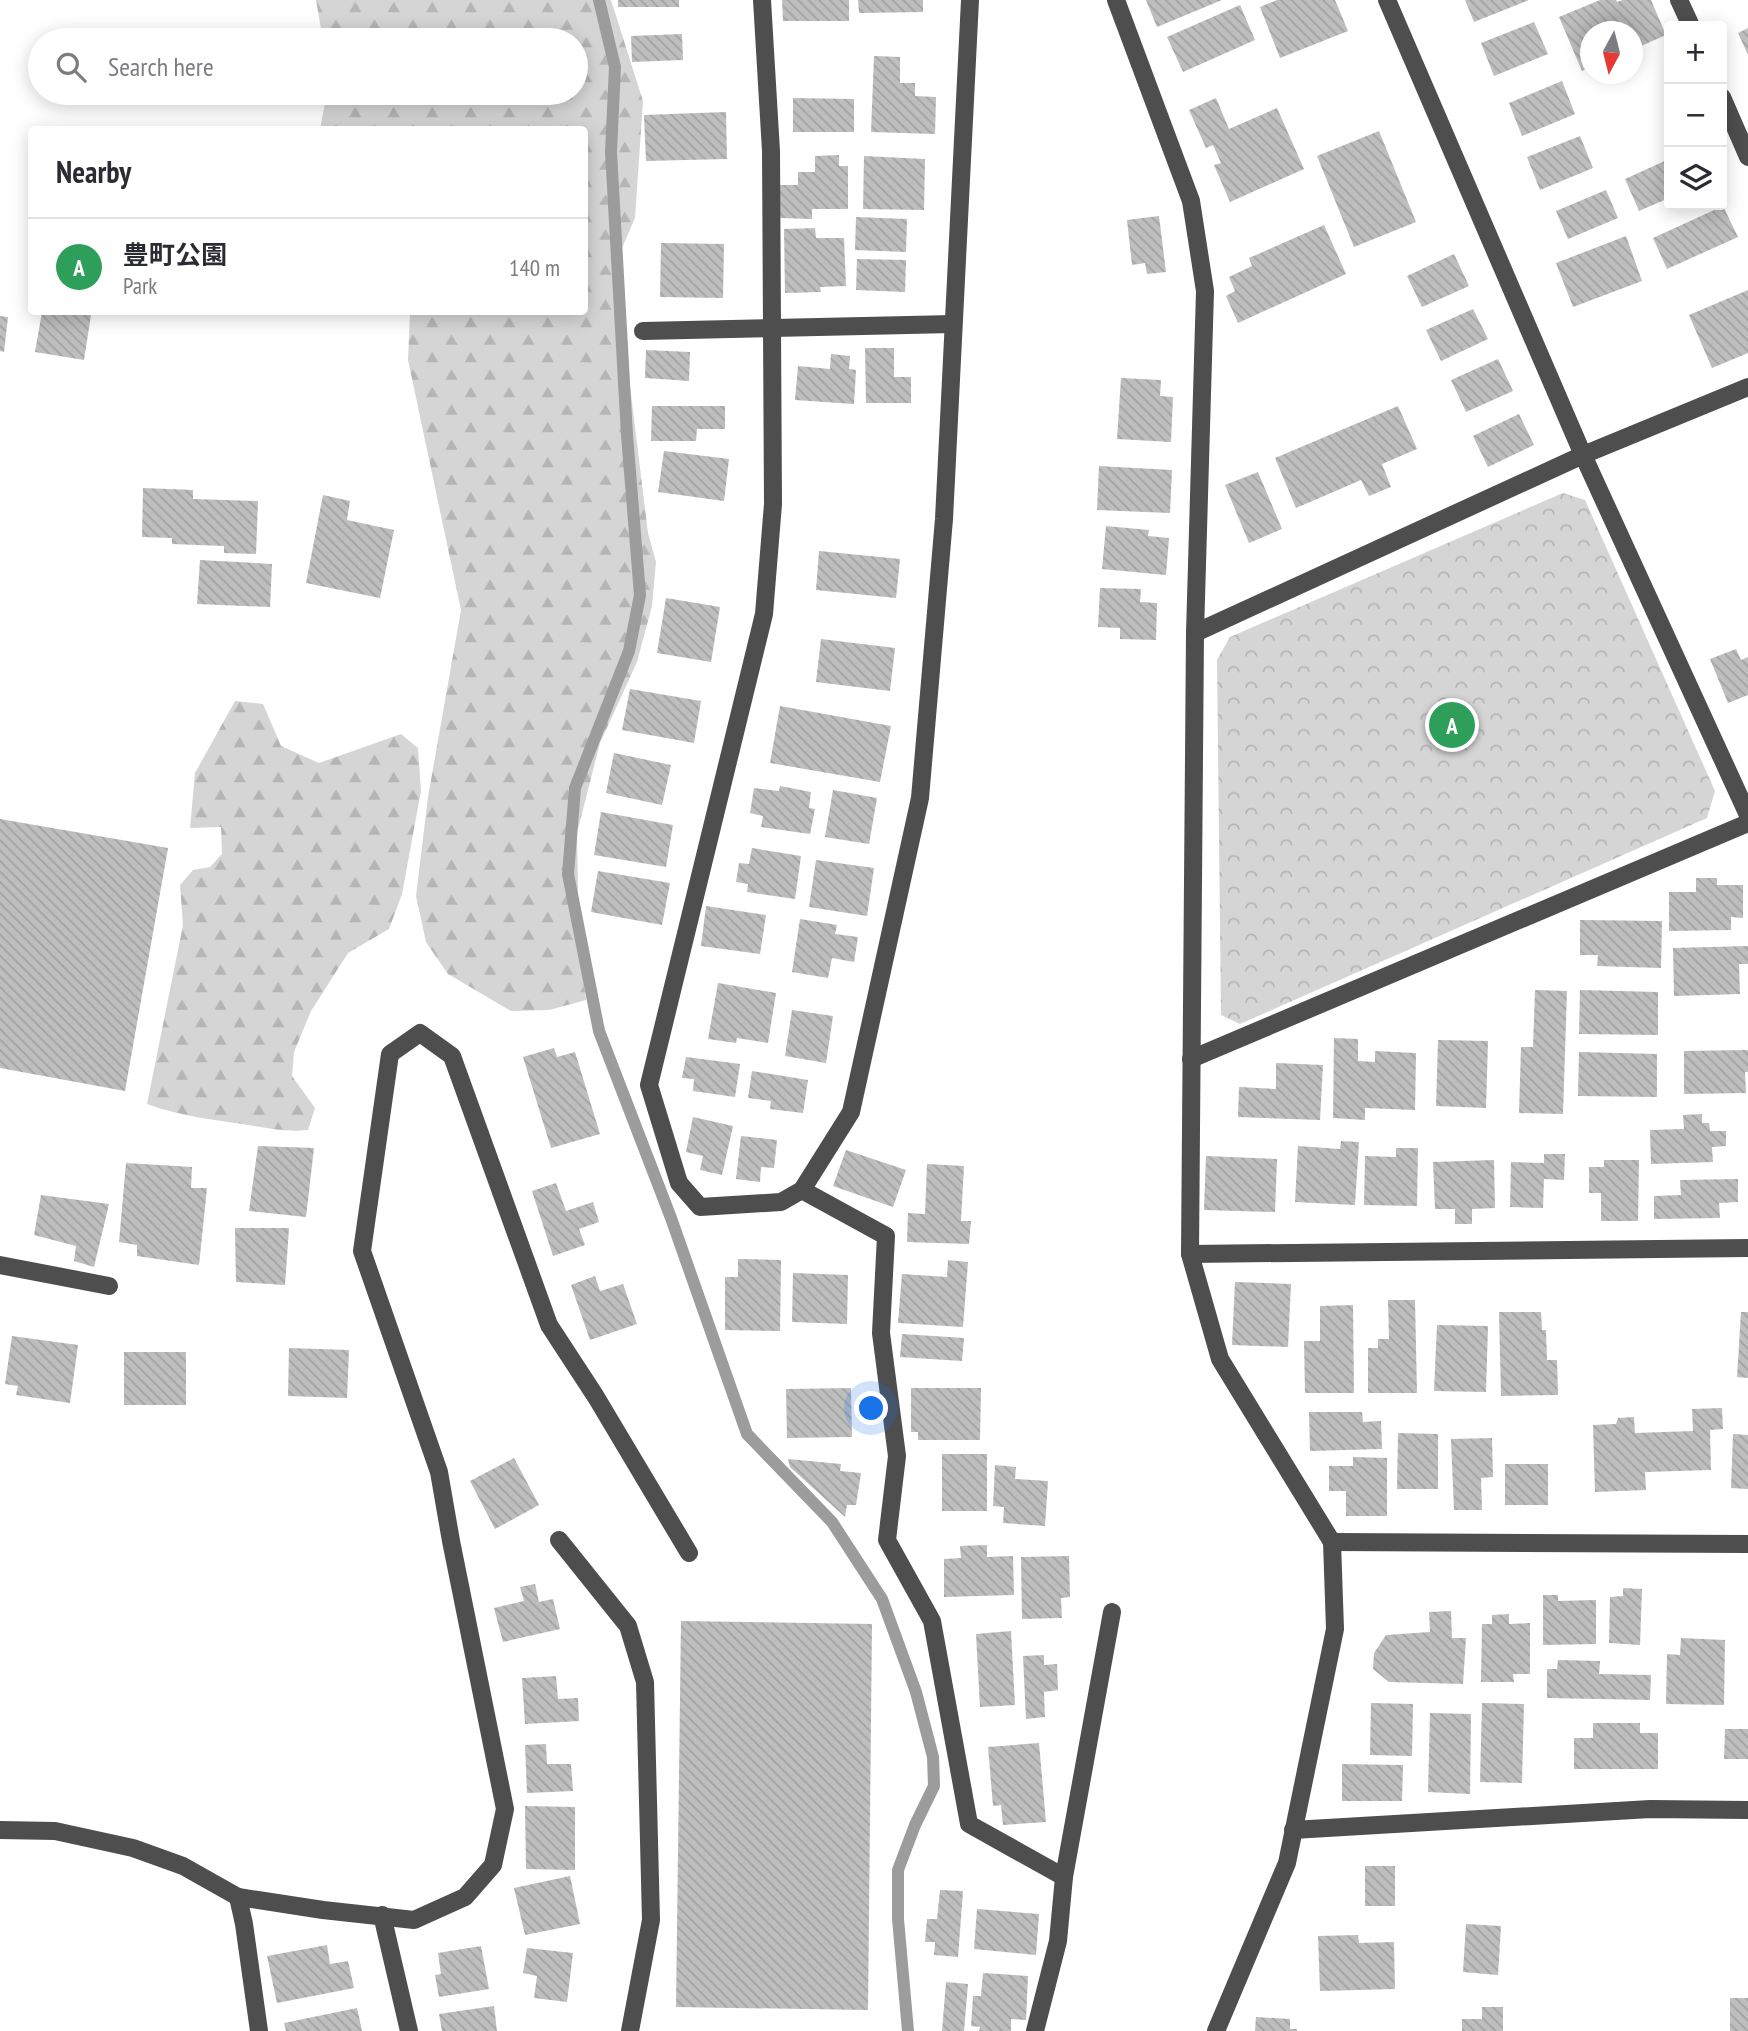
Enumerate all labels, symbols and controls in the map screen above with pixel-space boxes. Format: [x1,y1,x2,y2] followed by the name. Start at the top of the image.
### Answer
[1580,21,1643,84] north arrow
[1664,21,1727,210] map controls
[1664,21,1727,84] button: +
[28,28,588,105] search box
[52,48,90,86] icon: search
[108,50,214,83] text: Search here
[1664,84,1727,147] button: −
[1664,147,1727,210] button: layers
[56,152,131,191] text: Nearby
[123,238,227,271] text: 豊町公園
[73,253,85,282] text: A
[509,253,560,282] text: 140 m
[123,271,157,300] text: Park
[1429,699,1475,751] pin: A
[854,1391,888,1425] your location

